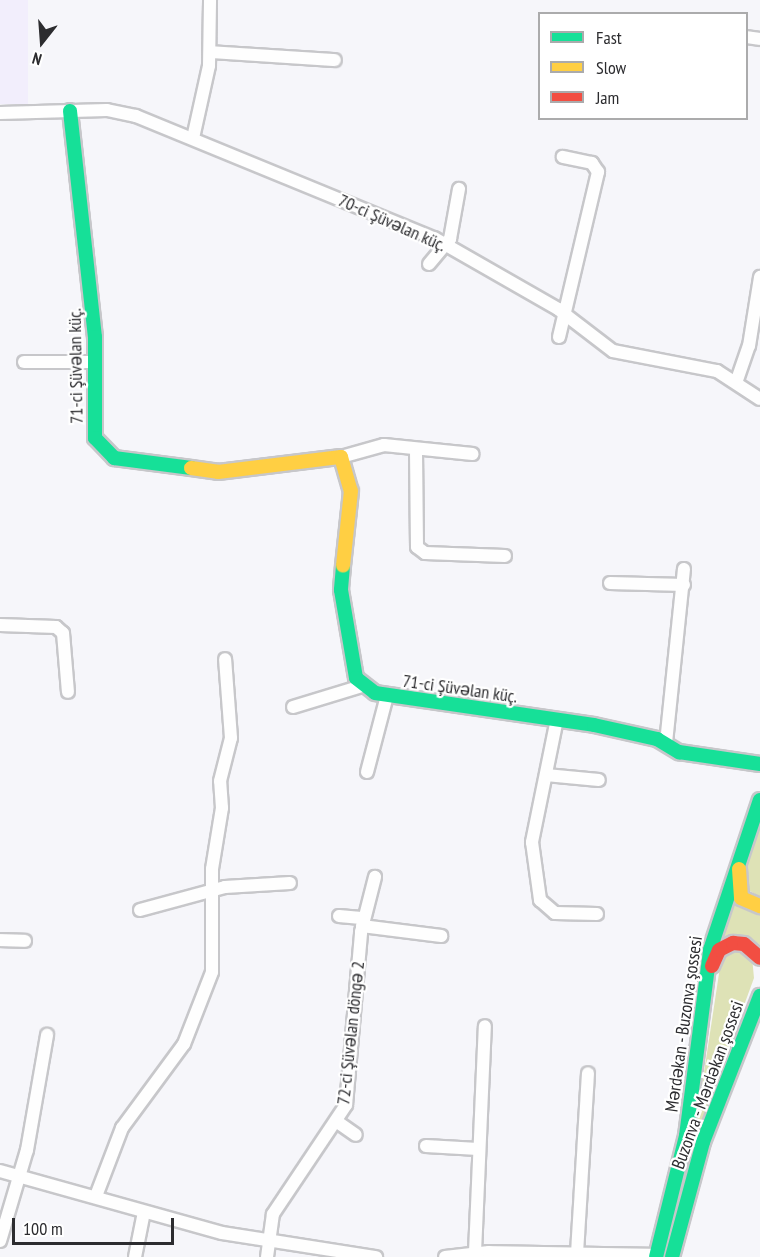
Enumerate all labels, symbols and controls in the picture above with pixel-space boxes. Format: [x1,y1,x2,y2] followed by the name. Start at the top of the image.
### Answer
[12,12,72,72] north arrow
[538,12,748,120] legend
[596,26,622,49] text: Fast
[30,48,44,70] text: N
[596,56,626,79] text: Slow
[596,86,619,109] text: Jam
[335,190,449,256] street label: 70-ci Şüvəlan küç.
[64,308,88,424] street label: 71-ci Şüvəlan küç.
[401,670,519,708] street label: 71-ci Şüvəlan küç.
[661,934,707,1114] street label: Mərdəkan - Buzonva şossesi
[333,960,369,1106] street label: 72-ci Şüvəlan döngə 2
[667,997,749,1173] street label: Buzonva - Mərdəkan şossesi
[15,1206,177,1244] scale bar
[23,1217,63,1240] text: 100 m

